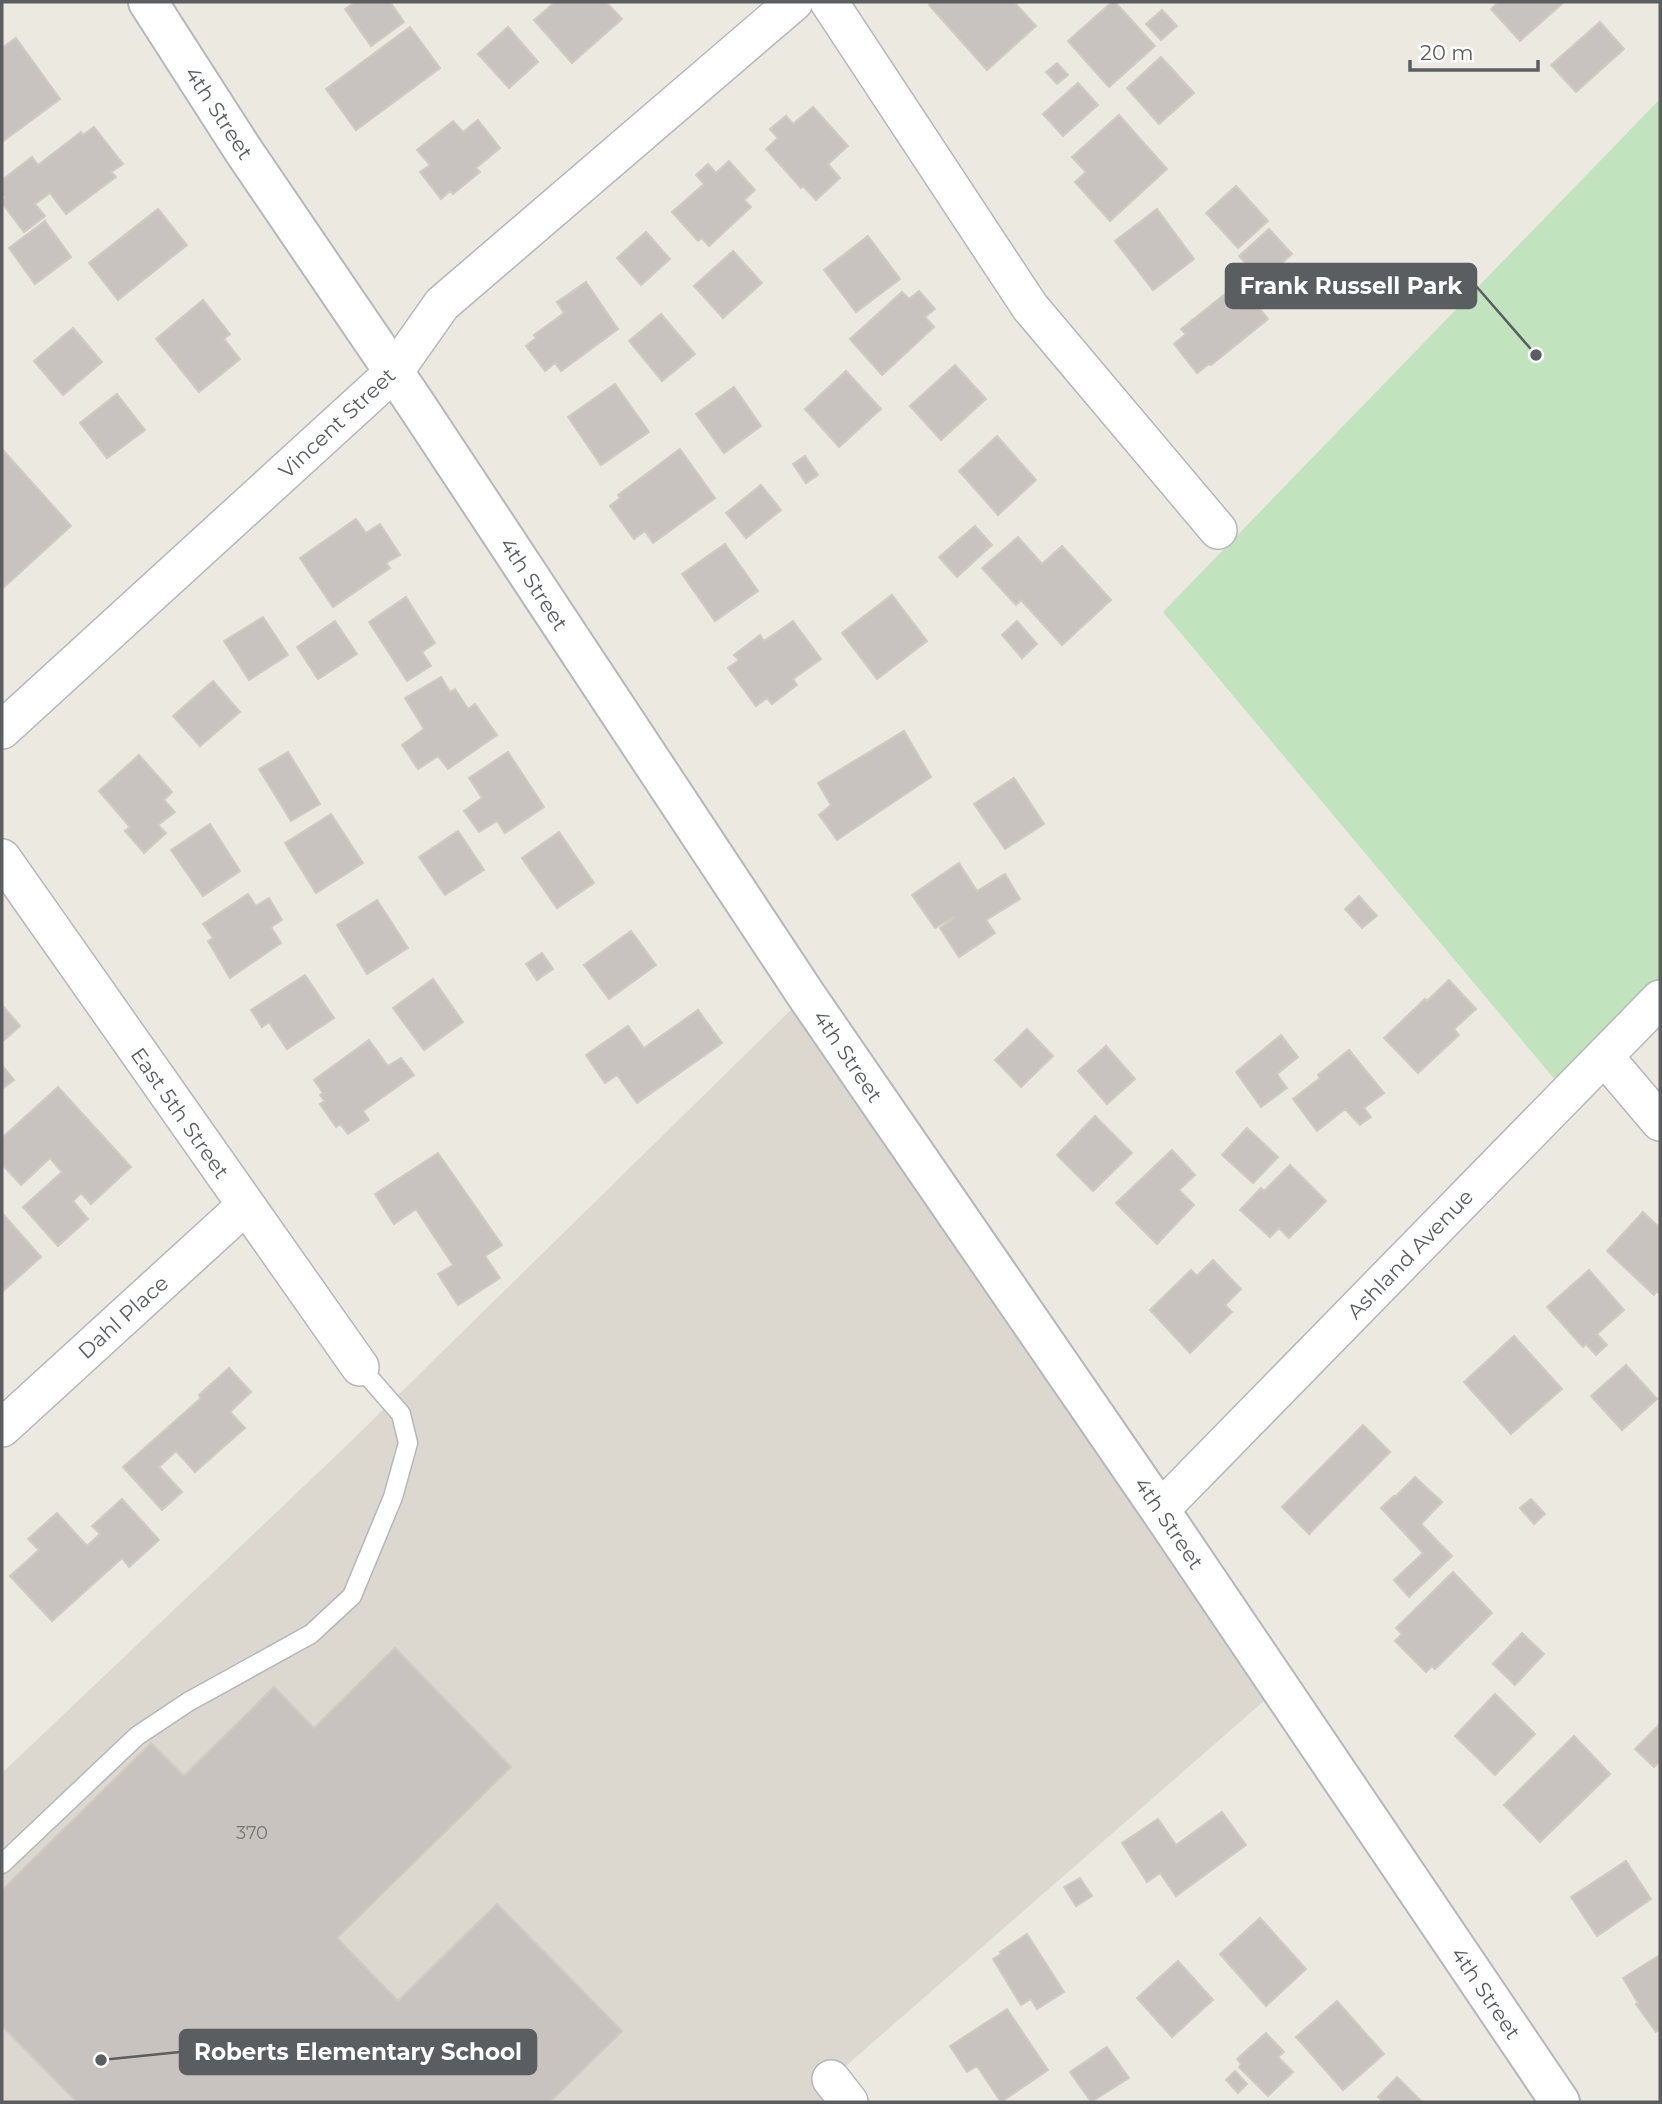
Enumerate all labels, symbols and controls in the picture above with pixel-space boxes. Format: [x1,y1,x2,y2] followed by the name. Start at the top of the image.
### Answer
[1410,28,1538,72] scale bar
[1420,40,1474,65] text: 20 m
[180,62,258,164] street label: 4th Street
[1226,264,1476,308] callout: Frank Russell Park
[1240,272,1463,300] text: Frank Russell Park
[274,363,400,483] street label: Vincent Street
[495,533,573,635] street label: 4th Street
[808,1005,888,1107] street label: 4th Street
[126,1043,234,1183] street label: East 5th Street
[1342,1184,1478,1324] street label: Ashland Avenue
[73,1270,173,1364] street label: Dahl Place
[1129,1472,1209,1574] street label: 4th Street
[236,1822,268,1844] house number: 370
[1446,1942,1526,2044] street label: 4th Street
[180,2030,536,2074] callout: Roberts Elementary School
[194,2038,522,2066] text: Roberts Elementary School

